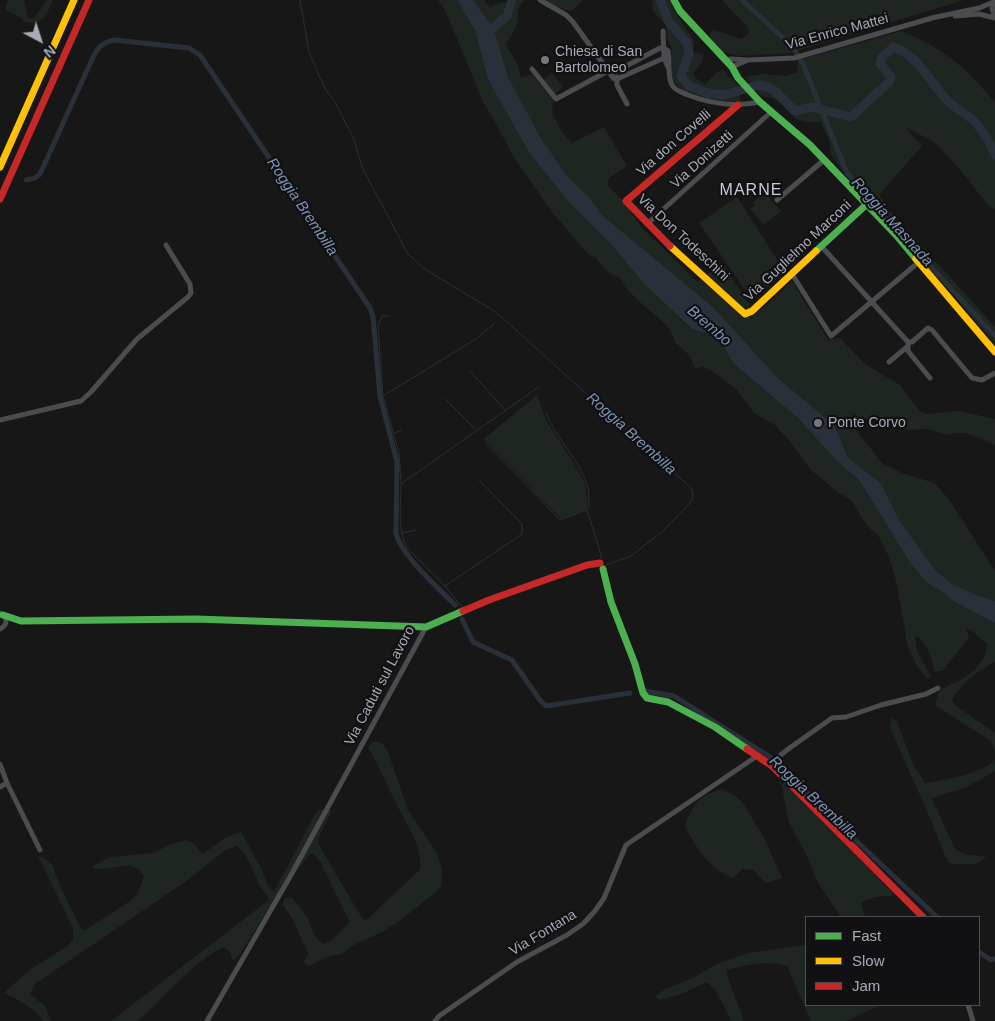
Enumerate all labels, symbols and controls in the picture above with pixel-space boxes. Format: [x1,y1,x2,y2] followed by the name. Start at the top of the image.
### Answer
[784,10,890,54] street label: Via Enrico Mattei
[15,15,65,65] north arrow
[41,42,59,61] text: N
[555,44,642,76] place label: Chiesa di San Bartolomeo
[539,54,551,66] marker: Chiesa di San Bartolomeo
[633,106,715,180] street label: Via don Covelli
[667,128,737,192] street label: Via Donizetti
[263,155,341,259] water label: Roggia Brembilla
[847,174,937,270] water label: Roggia Masnada
[719,181,783,201] district label: MARNE
[634,191,732,285] street label: Via Don Todeschini
[741,197,855,305] street label: Via Guglielmo Marconi
[683,302,735,350] water label: Brembo
[583,389,679,479] water label: Roggia Brembilla
[828,415,906,431] place label: Ponte Corvo
[812,417,824,429] marker: Ponte Corvo
[341,623,419,749] street label: Via Caduti sul Lavoro
[765,752,861,844] water label: Roggia Brembilla
[506,906,580,960] street label: Via Fontana
[805,916,980,1006] legend
[852,927,881,944] text: Fast
[852,952,885,969] text: Slow
[852,977,880,994] text: Jam

